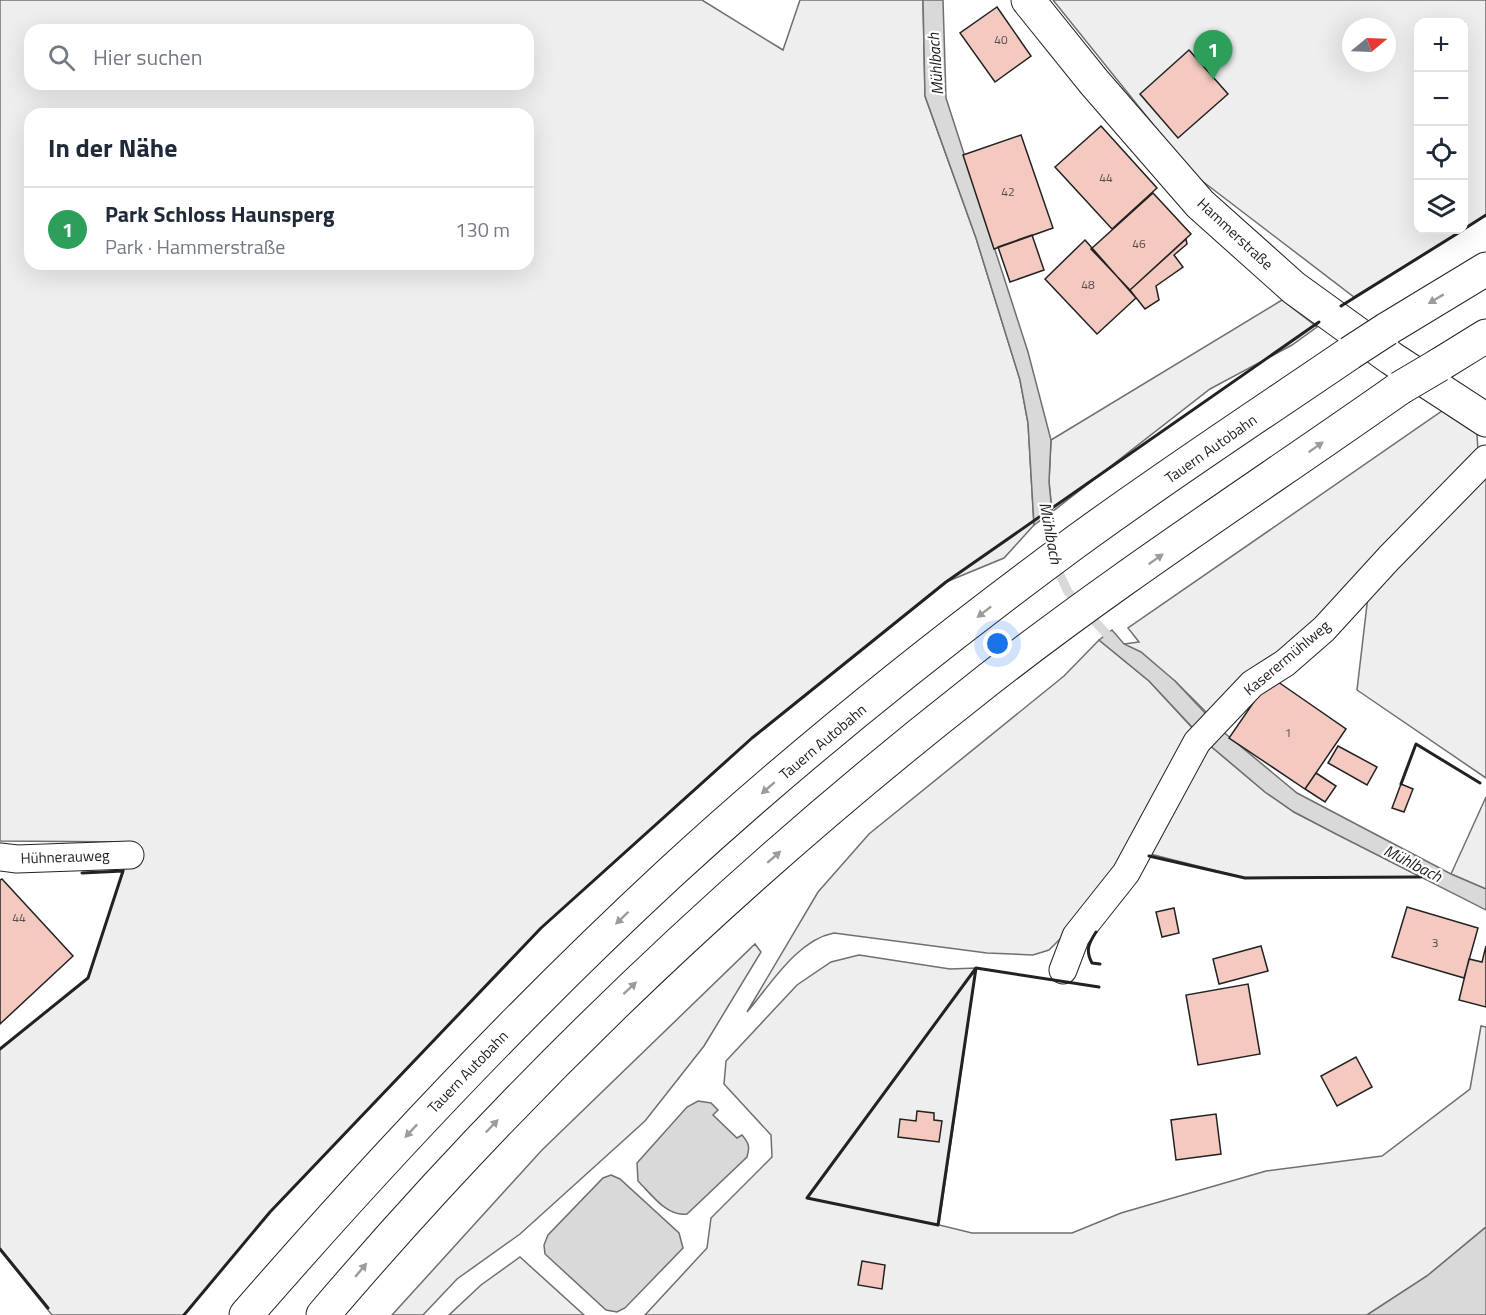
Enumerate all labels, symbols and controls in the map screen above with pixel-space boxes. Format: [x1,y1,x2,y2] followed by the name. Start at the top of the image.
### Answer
[1342,18,1396,72] north arrow
[1414,18,1468,234] map controls
[1414,18,1468,72] button: +
[24,24,534,90] search box
[994,30,1008,49] house number: 40
[921,31,949,96] water label: Mühlbach
[1194,31,1232,80] pin: 1
[93,40,202,74] text: Hier suchen
[45,41,78,74] icon: search
[1414,72,1468,126] button: −
[1414,126,1468,180] button: locate
[48,128,177,167] text: In der Nähe
[1099,168,1113,187] house number: 44
[1414,180,1468,234] button: layers
[1001,182,1015,201] house number: 42
[1192,192,1279,275] street label: Hammerstraße
[105,197,335,231] text: Park Schloss Haunsperg
[62,214,73,245] text: 1
[455,214,510,245] text: 130 m
[105,231,285,262] text: Park · Hammerstraße
[1132,234,1146,253] house number: 46
[1081,275,1095,294] house number: 48
[1428,294,1444,305] one-way arrow
[1160,408,1261,489] street label: Tauern Autobahn
[1307,441,1323,453] one-way arrow
[1033,500,1069,567] water label: Mühlbach
[1147,553,1163,565] one-way arrow
[976,606,992,619] one-way arrow
[1238,614,1335,701] street label: Kaserermühlweg
[983,629,1012,658] your location
[774,698,871,785] street label: Tauern Autobahn
[1285,723,1291,742] house number: 1
[761,781,776,794] one-way arrow
[1380,838,1447,888] water label: Mühlbach
[20,843,110,870] street label: Hühnerauweg
[766,850,782,863] one-way arrow
[12,908,26,927] house number: 44
[615,911,630,925] one-way arrow
[1432,933,1438,952] house number: 3
[623,982,637,996] one-way arrow
[422,1025,513,1118] street label: Tauern Autobahn
[485,1118,499,1133] one-way arrow
[405,1123,418,1138] one-way arrow
[354,1263,367,1278] one-way arrow

